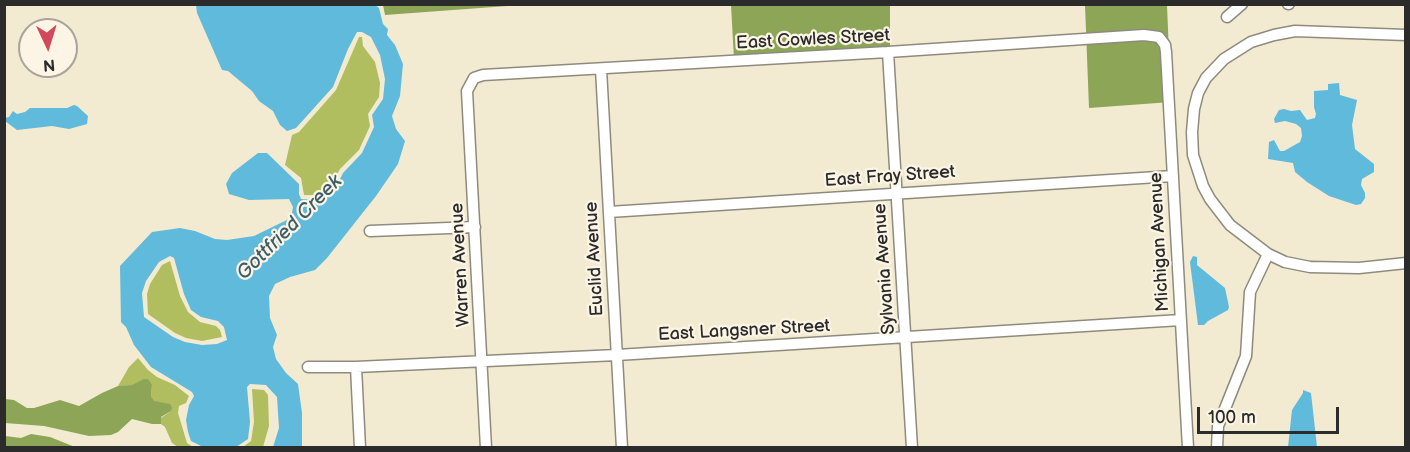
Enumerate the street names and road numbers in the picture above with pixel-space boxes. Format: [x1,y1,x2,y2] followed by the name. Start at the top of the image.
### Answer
[735,25,891,55] street label: East Cowles Street
[824,162,956,192] street label: East Fray Street
[1146,172,1174,312] street label: Michigan Avenue
[581,201,609,317] street label: Euclid Avenue
[447,202,475,328] street label: Warren Avenue
[870,203,900,335] street label: Sylvania Avenue
[657,316,831,346] street label: East Langsner Street

